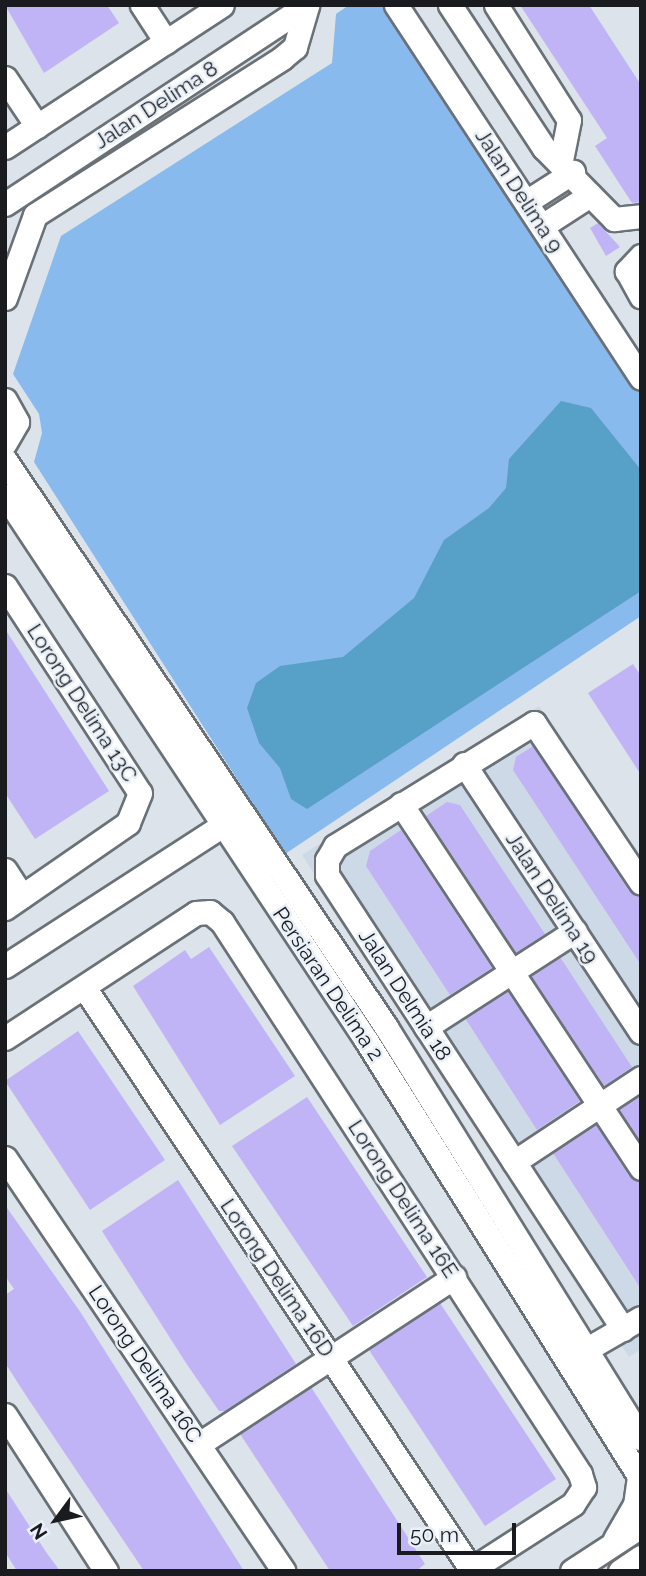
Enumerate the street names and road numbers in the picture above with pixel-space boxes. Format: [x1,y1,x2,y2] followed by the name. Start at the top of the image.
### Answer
[89,56,223,154] street label: Jalan Delima 8
[470,125,568,257] street label: Jalan Delima 9
[22,619,142,787] street label: Lorong Delima 13C
[500,828,604,968] street label: Jalan Delima 19
[267,902,389,1066] street label: Persiaran Delima 2
[353,925,457,1065] street label: Jalan Delmia 18
[343,1115,463,1283] street label: Lorong Delima 16E
[215,1194,339,1362] street label: Lorong Delima 16D
[83,1281,207,1447] street label: Lorong Delima 16C

